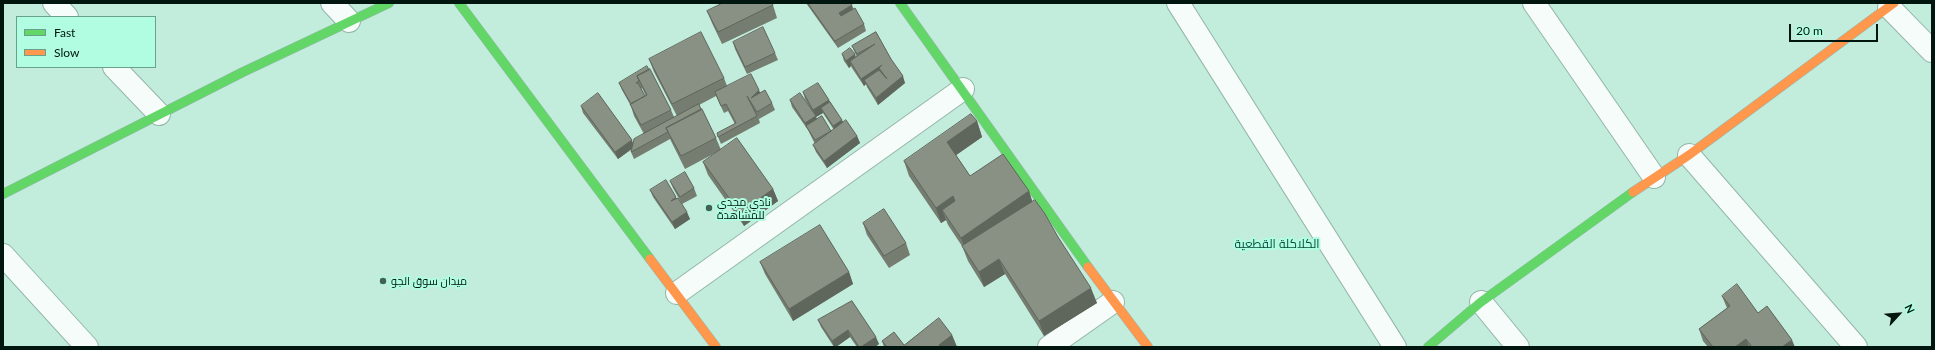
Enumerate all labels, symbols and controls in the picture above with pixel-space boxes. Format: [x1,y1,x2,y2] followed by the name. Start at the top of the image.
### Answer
[16,16,156,68] legend
[1791,16,1880,42] scale bar
[1796,23,1823,38] text: 20 m
[54,25,75,40] text: Fast
[54,45,79,60] text: Slow
[717,195,771,221] place label: نادي مجدي للمشاهدة
[704,203,714,213] marker: نادي مجدي للمشاهدة
[1235,237,1319,251] district label: الكلاكلة القطعية
[391,274,467,288] place label: ميدان سوق الجو
[378,276,388,286] marker: ميدان سوق الجو
[1879,294,1919,334] north arrow
[1903,302,1918,315] text: N

